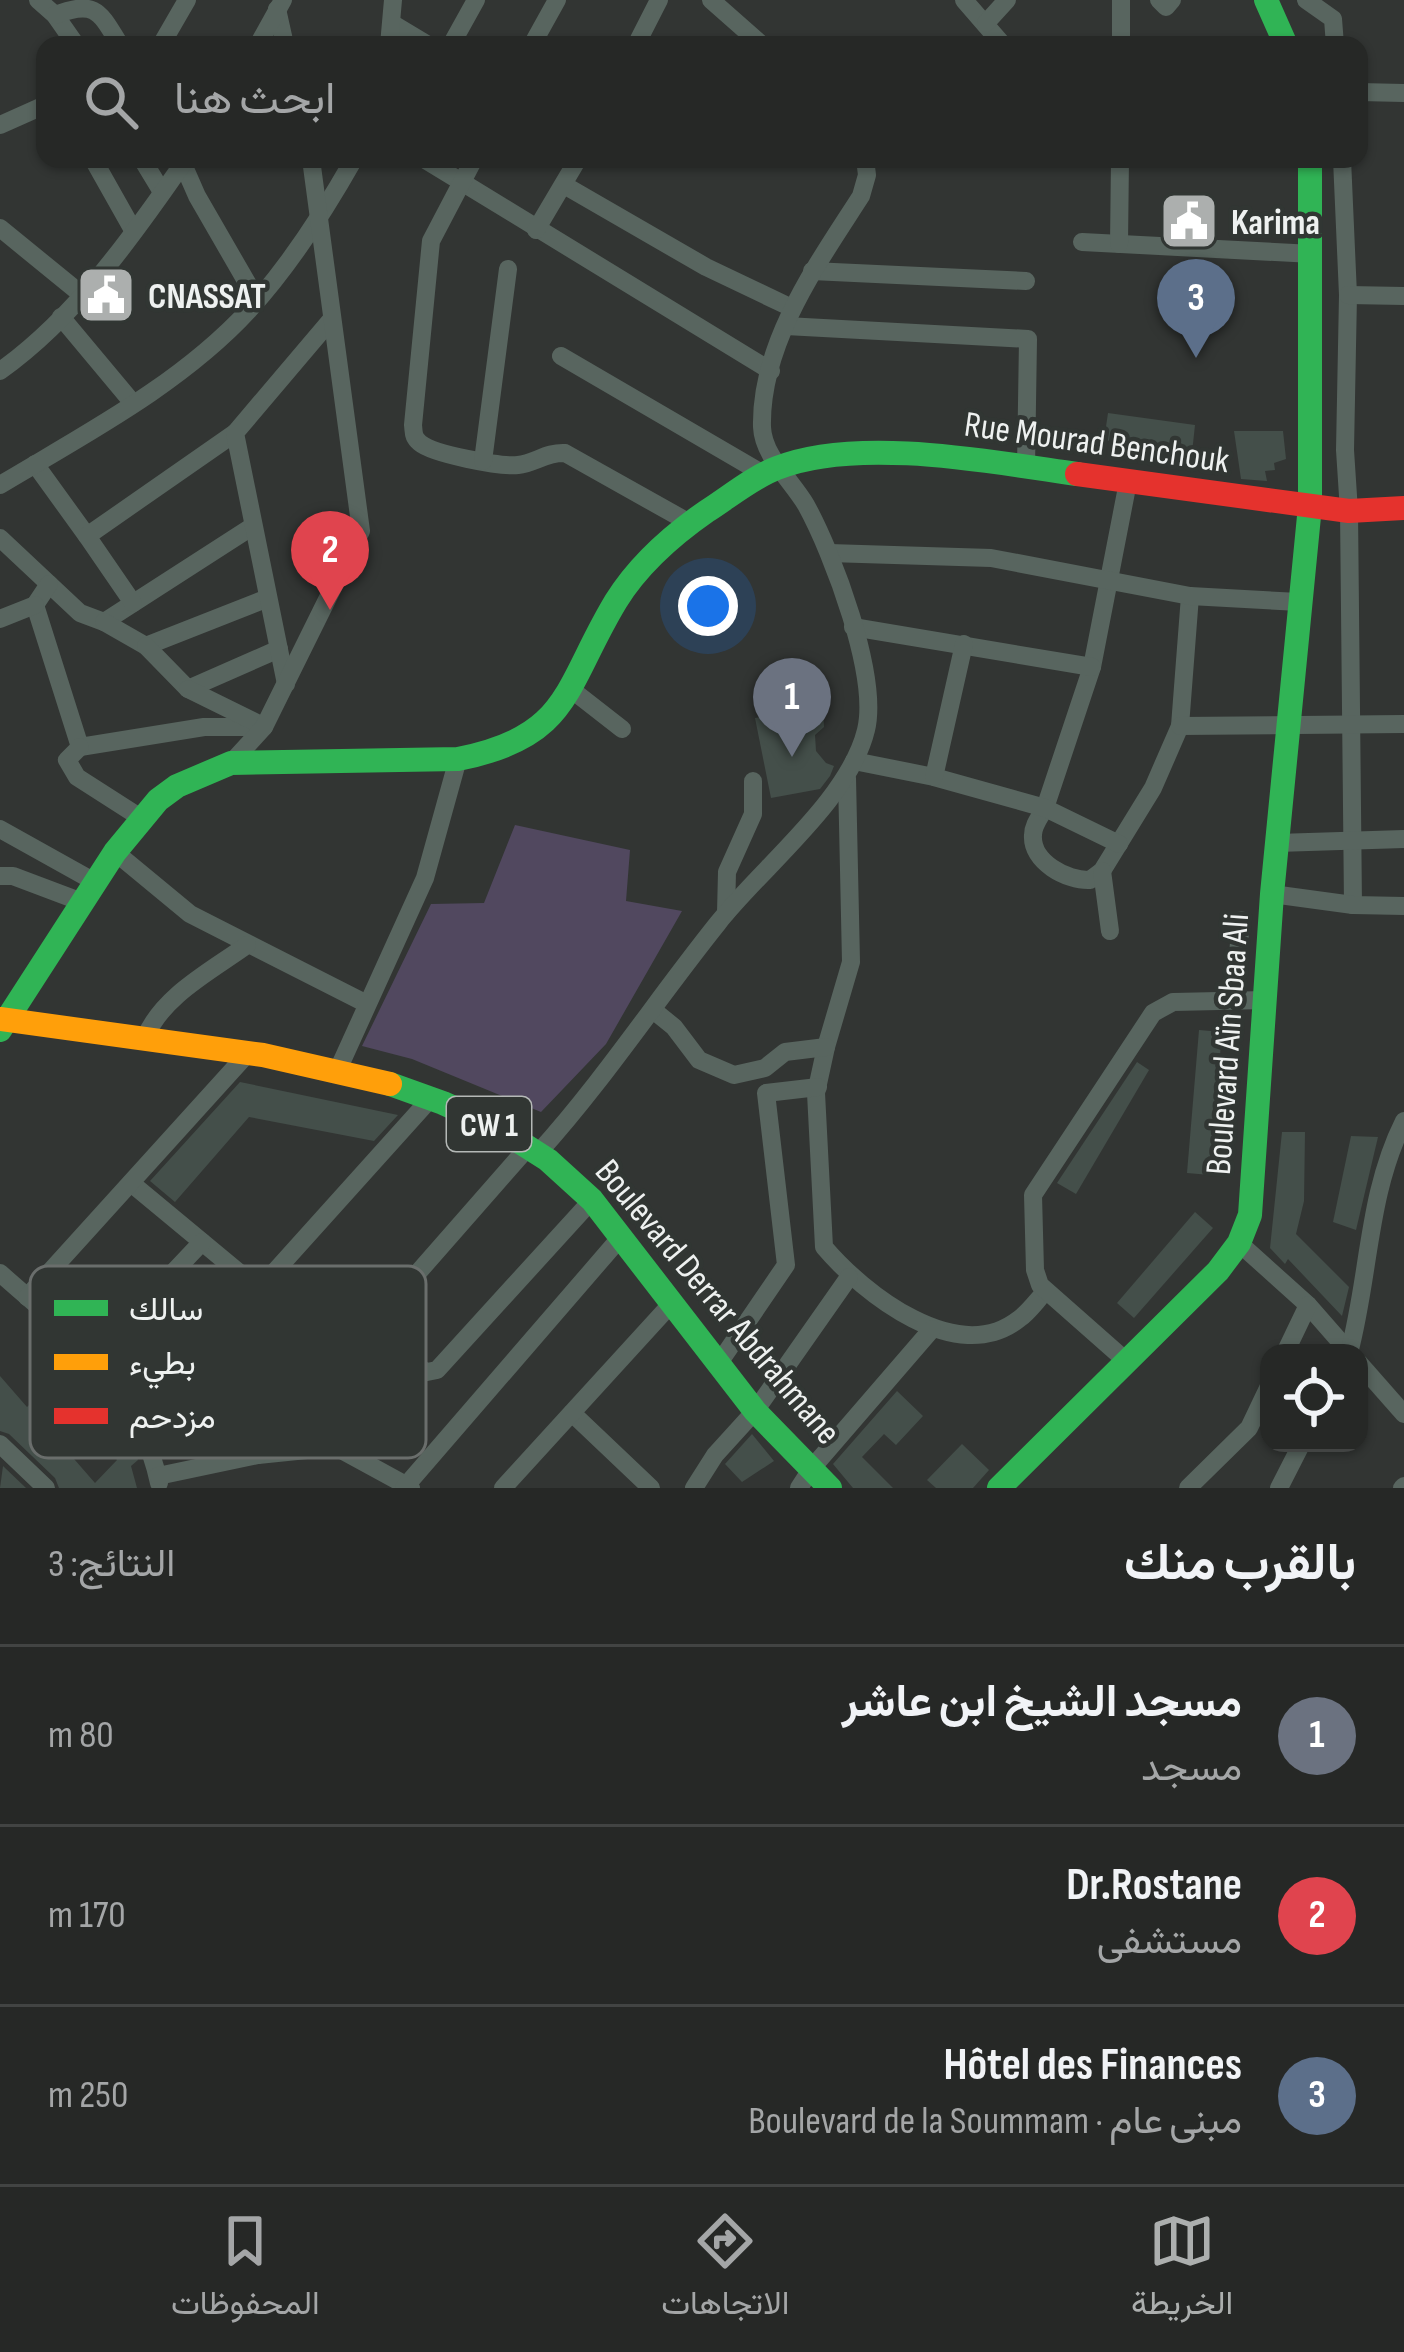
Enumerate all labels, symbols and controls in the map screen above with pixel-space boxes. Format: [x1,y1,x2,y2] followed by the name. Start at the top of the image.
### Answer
[36,36,1368,168] search box
[78,69,144,135] icon: search
[174,72,336,127] text: ابحث هنا
[1158,190,1220,252] public building icon: Karima
[1231,202,1320,245] place label: Karima
[1157,259,1235,358] pin: 3
[75,264,137,326] public building icon: CNASSAT
[148,276,266,319] place label: CNASSAT
[961,404,1232,483] street label: Rue Mourad Benchouk
[291,511,369,610] pin: 2
[678,576,738,636] your location
[753,658,831,757] pin: 1
[1198,912,1259,1176] street label: Boulevard Aïn Sbaa Ali
[447,1097,531,1151] road number: CW 1
[585,1151,849,1454] street label: Boulevard Derrar Abdrahmane
[30,1266,426,1458] legend
[129,1290,203,1330] text: سالك
[129,1344,196,1389] text: بطيء
[1260,1344,1368,1452] map controls
[1260,1344,1368,1452] button: locate
[129,1398,216,1438] text: مزدحم
[1124,1533,1356,1594] text: بالقرب منك
[48,1541,175,1588] text: النتائج: 3
[842,1675,1242,1730] text: مسجد الشيخ ابن عاشر
[48,1712,114,1759] text: 80 m
[1309,1712,1325,1759] text: 1
[1141,1745,1242,1792] text: مسجد
[1066,1858,1242,1913] text: Dr.Rostane
[48,1892,126,1939] text: 170 m
[1308,1892,1326,1939] text: 2
[1097,1918,1242,1965] text: مستشفى
[943,2038,1242,2093] text: Hôtel des Finances
[48,2072,128,2119] text: 250 m
[1308,2072,1326,2119] text: 3
[748,2098,1242,2145] text: مبنى عام · Boulevard de la Soummam
[171,2208,320,2332] tab: المحفوظات
[661,2208,789,2332] tab: الاتجاهات
[1131,2208,1233,2332] tab: الخريطة

